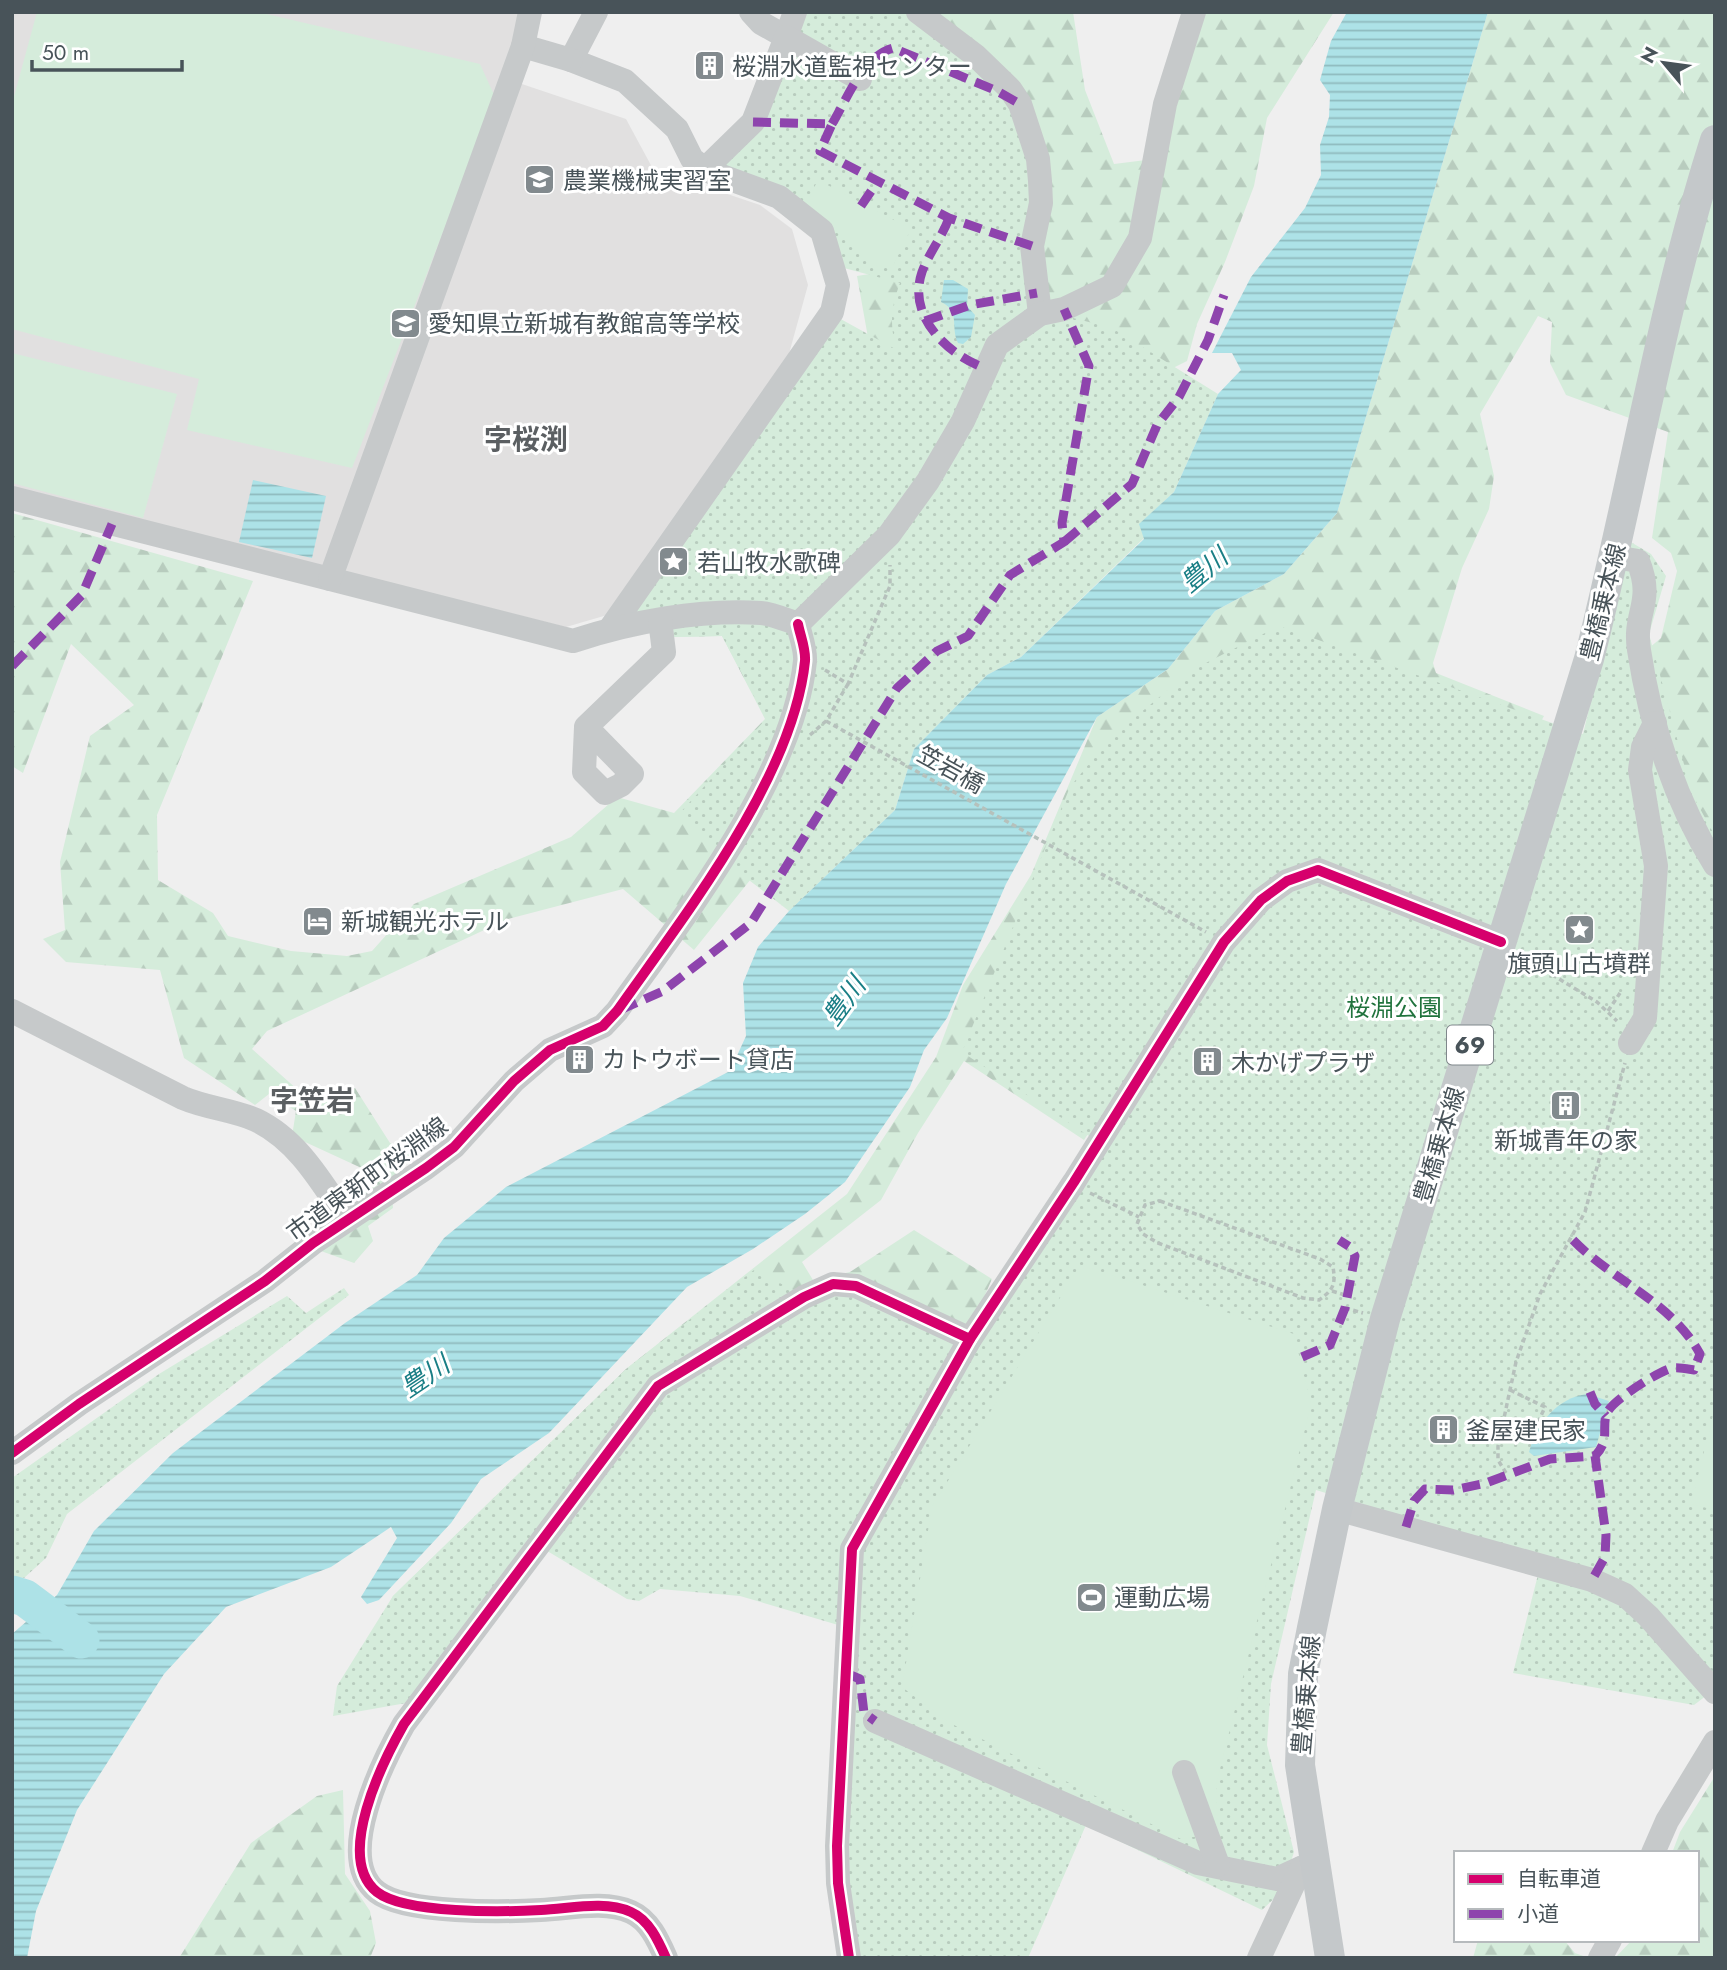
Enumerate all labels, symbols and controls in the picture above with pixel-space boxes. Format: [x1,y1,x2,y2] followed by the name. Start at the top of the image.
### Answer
[32,28,182,72] scale bar
[1629,28,1699,98] north arrow
[42,38,89,68] text: 50 m
[1634,42,1665,68] text: N
[692,49,726,83] building icon: 桜淵水道監視センター
[732,49,972,84] place label: 桜淵水道監視センター
[523,163,557,197] school or university icon: 農業機械実習室
[563,163,731,198] place label: 農業機械実習室
[388,306,422,340] school or university icon: 愛知県立新城有教館高等学校
[428,306,740,341] place label: 愛知県立新城有教館高等学校
[484,419,568,460] district label: 字桜渕
[1172,537,1238,601] water label: 豊川
[1572,540,1634,664] street label: 豊橋乗本線
[657,545,691,579] place icon: 若山牧水歌碑
[697,545,841,580] place label: 若山牧水歌碑
[911,736,991,802] street label: 笠岩橋
[301,904,335,938] hotel icon: 新城観光ホテル
[341,904,509,939] place label: 新城観光ホテル
[1562,912,1596,946] place icon: 旗頭山古墳群
[1507,946,1651,981] place label: 旗頭山古墳群
[813,966,876,1033] water label: 豊川
[1346,990,1442,1025] park label: 桜淵公園
[1447,1026,1493,1064] road number: 69
[562,1042,596,1076] building icon: カトウボート貸店
[602,1042,794,1077] place label: カトウボート貸店
[1191,1045,1225,1079] building icon: 木かげプラザ
[1231,1045,1375,1080] place label: 木かげプラザ
[270,1080,354,1121] district label: 字笠岩
[1405,1083,1473,1207] street label: 豊橋乗本線
[1549,1089,1583,1123] building icon: 新城青年の家
[279,1108,455,1250] street label: 市道東新町桜淵線
[1494,1123,1638,1158] place label: 新城青年の家
[393,1344,460,1406] water label: 豊川
[1426,1413,1460,1447] building icon: 釜屋建民家
[1466,1413,1586,1448] place label: 釜屋建民家
[1074,1580,1108,1614] sports icon: 運動広場
[1114,1580,1210,1615] place label: 運動広場
[1283,1634,1329,1756] street label: 豊橋乗本線
[1454,1851,1699,1942] legend
[1517,1864,1601,1894] text: 自転車道
[1517,1899,1559,1929] text: 小道

